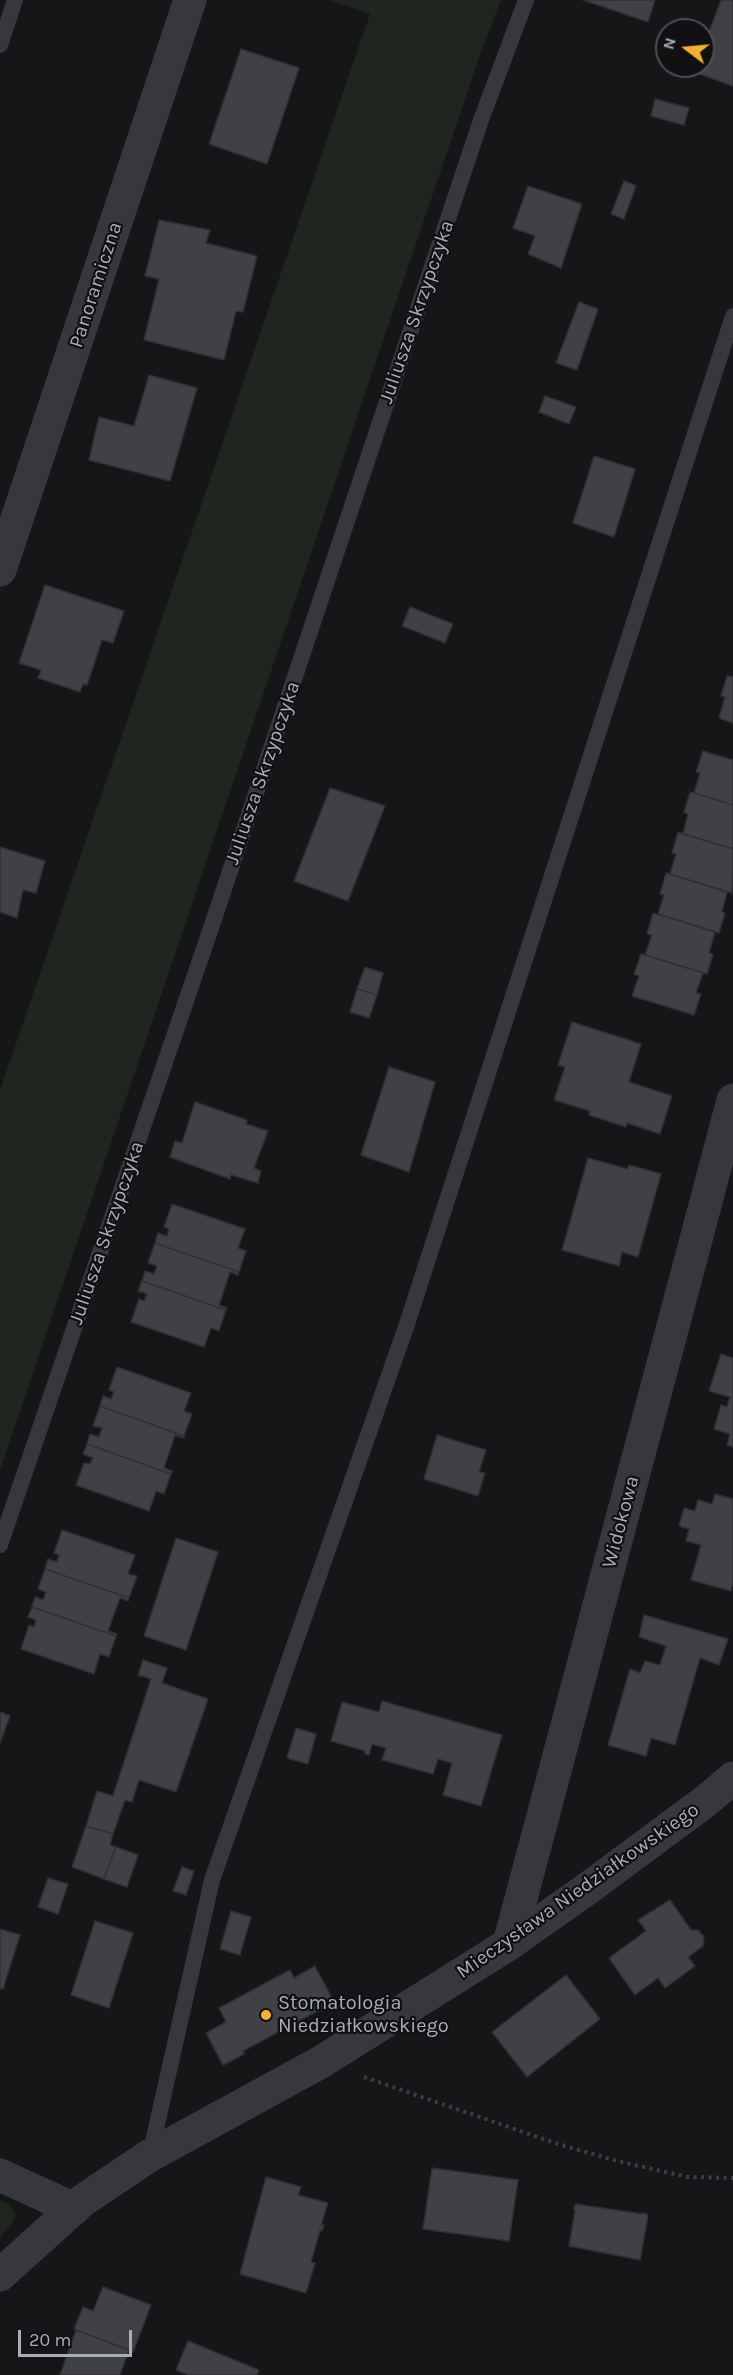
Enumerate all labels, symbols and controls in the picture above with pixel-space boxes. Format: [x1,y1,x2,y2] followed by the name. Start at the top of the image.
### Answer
[655,18,715,78] north arrow
[658,35,680,52] text: N
[374,217,460,407] street label: Juliusza Skrzypczyka
[64,219,128,351] street label: Panoramiczna
[220,678,306,868] street label: Juliusza Skrzypczyka
[64,1138,150,1328] street label: Juliusza Skrzypczyka
[597,1473,645,1571] street label: Widokowa
[452,1798,704,1984] street label: Mieczysława Niedziałkowskiego
[278,1991,449,2038] place label: Stomatologia Niedziałkowskiego
[259,2008,273,2022] marker: Stomatologia Niedziałkowskiego
[21,2318,135,2356] scale bar
[29,2329,71,2351] text: 20 m

